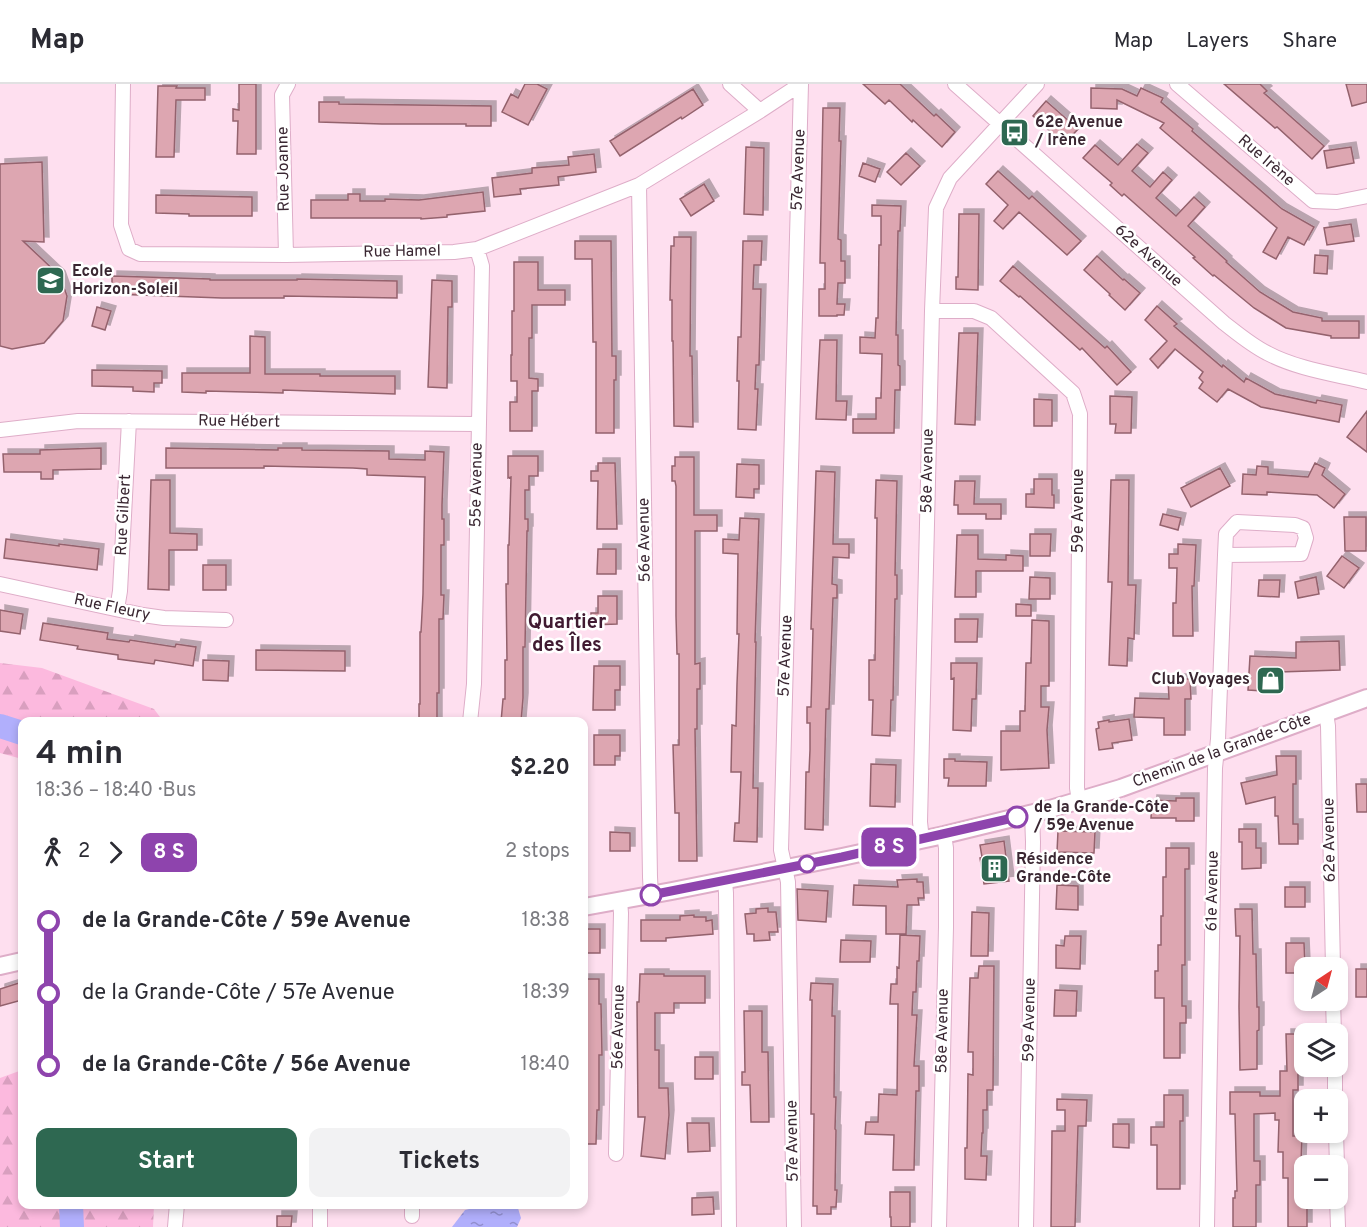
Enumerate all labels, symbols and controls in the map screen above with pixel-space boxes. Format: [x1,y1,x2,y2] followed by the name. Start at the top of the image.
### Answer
[30,23,85,59] text: Map
[1114,28,1153,55] text: Map
[1186,28,1249,55] text: Layers
[1282,28,1337,55] text: Share
[1034,113,1123,151] place label: 62e Avenue / Irène
[998,116,1030,148] bus stop icon: 62e Avenue / Irène
[273,126,295,212] street label: Rue Joanne
[788,129,810,211] street label: 57e Avenue
[1233,131,1299,191] street label: Rue Irène
[1110,220,1186,292] street label: 62e Avenue
[363,241,441,263] street label: Rue Hamel
[72,262,178,300] place label: Ecole Horizon-Soleil
[35,265,67,297] school or university icon: Ecole Horizon-Soleil
[198,411,280,433] street label: Rue Hébert
[917,428,939,514] street label: 58e Avenue
[466,442,488,528] street label: 55e Avenue
[1069,469,1089,553] street label: 59e Avenue
[112,474,136,556] street label: Rue Gilbert
[634,497,656,583] street label: 56e Avenue
[72,590,152,626] street label: Rue Fleury
[528,610,607,659] district label: Quartier des Îles
[775,615,797,697] street label: 57e Avenue
[1255,664,1287,696] shop icon: Club Voyages
[1151,670,1250,690] place label: Club Voyages
[1130,709,1314,793] street label: Chemin de la Grande-Côte
[36,734,123,776] text: 4 min
[510,755,570,782] text: $2.20
[36,778,196,804] text: 18:36 – 18:40 · Bus
[1033,798,1169,836] place label: de la Grande-Côte / 59e Avenue
[1319,798,1341,882] street label: 62e Avenue
[1006,806,1028,828] marker: de la Grande-Côte / 59e Avenue
[854,828,924,867] line badge: 8 S
[873,834,905,861] text: 8 S
[36,836,69,869] icon: walk
[99,836,132,869] icon: forward
[78,839,90,865] text: 2
[153,839,185,866] text: 8 S
[505,839,570,865] text: 2 stops
[1016,850,1111,888] place label: Résidence Grande-Côte
[1202,850,1224,932] street label: 61e Avenue
[979,853,1011,885] building icon: Résidence Grande-Côte
[798,855,816,873] unlabelled marker
[640,884,662,906] unlabelled marker
[82,908,411,935] text: de la Grande-Côte / 59e Avenue
[522,908,570,934] text: 18:38
[1294,957,1348,1011] north arrow
[1294,957,1348,1209] map controls
[1019,978,1041,1062] street label: 59e Avenue
[82,980,395,1007] text: de la Grande-Côte / 57e Avenue
[522,980,570,1006] text: 18:39
[608,984,630,1070] street label: 56e Avenue
[932,988,954,1074] street label: 58e Avenue
[1294,1023,1348,1077] button: layers
[82,1052,411,1079] text: de la Grande-Côte / 56e Avenue
[521,1052,570,1078] text: 18:40
[1294,1089,1348,1143] button: +
[782,1100,804,1182] street label: 57e Avenue
[36,1128,297,1197] button: Start
[309,1128,570,1197] button: Tickets
[1294,1155,1348,1209] button: −

